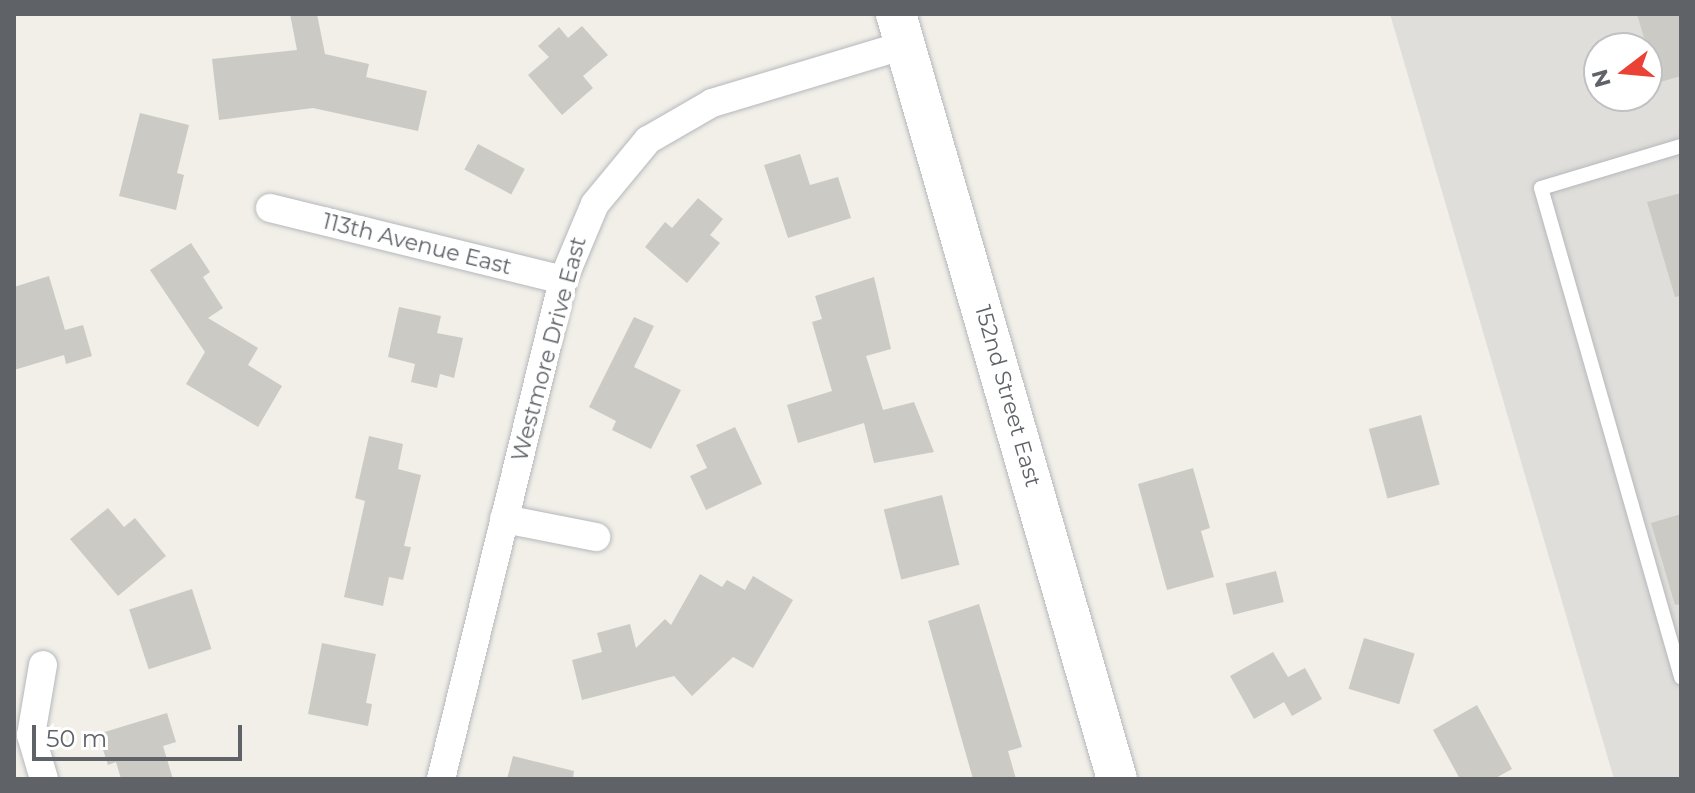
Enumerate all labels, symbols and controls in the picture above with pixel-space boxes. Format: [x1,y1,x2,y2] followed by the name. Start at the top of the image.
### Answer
[1583,32,1663,112] north arrow
[1586,66,1617,90] text: N
[320,208,514,280] street label: 113th Avenue East
[506,234,592,464] street label: Westmore Drive East
[969,302,1047,490] street label: 152nd Street East
[36,709,246,759] scale bar
[46,724,107,753] text: 50 m

